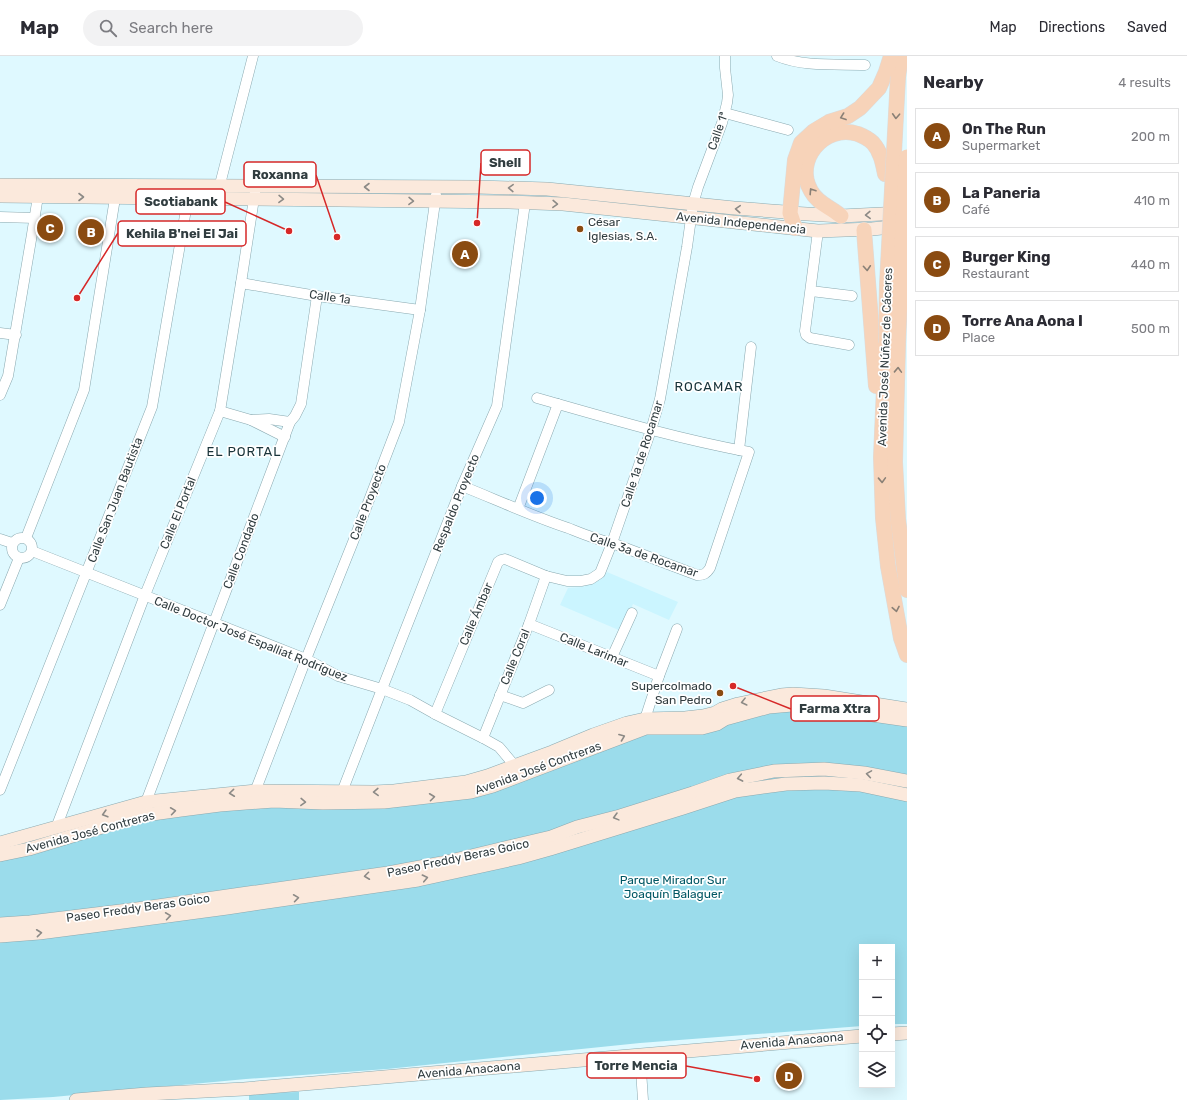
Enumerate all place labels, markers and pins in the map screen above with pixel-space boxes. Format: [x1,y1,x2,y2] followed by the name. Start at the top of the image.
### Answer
[481,150,530,175] callout: Shell
[244,162,316,187] callout: Roxanna
[136,189,225,214] callout: Scotiabank
[37,213,63,243] pin: C
[588,215,657,243] place label: César Iglesias, S.A.
[78,217,104,247] pin: B
[118,221,246,246] callout: Kehila B'nei El Jai
[575,224,585,234] marker: César Iglesias, S.A.
[452,239,478,269] pin: A
[631,679,712,707] place label: Supercolmado San Pedro
[715,688,725,698] marker: Supercolmado San Pedro
[791,696,879,721] callout: Farma Xtra
[587,1053,686,1078] callout: Torre Mencia
[776,1061,802,1091] pin: D

